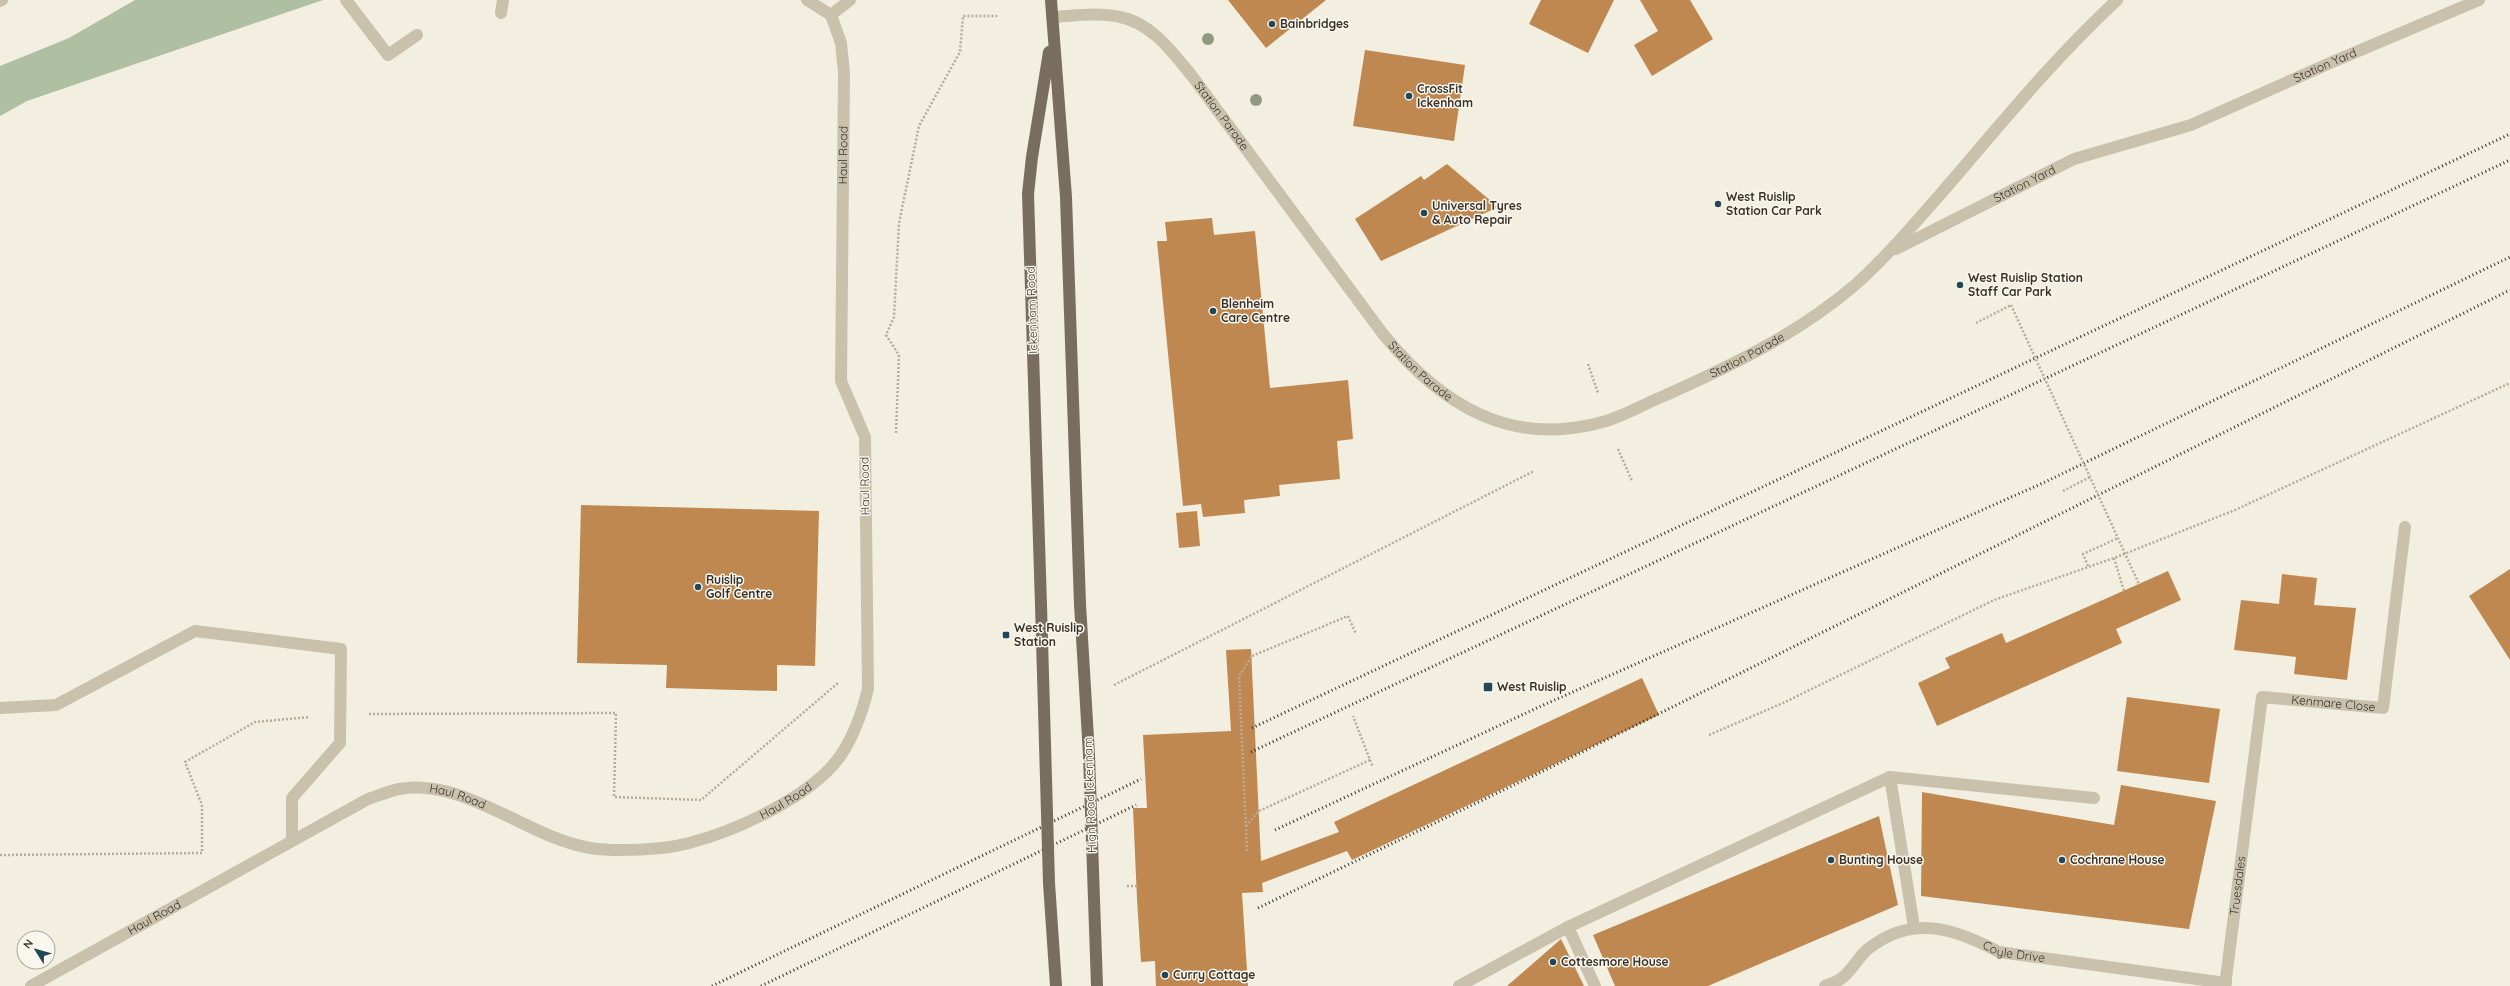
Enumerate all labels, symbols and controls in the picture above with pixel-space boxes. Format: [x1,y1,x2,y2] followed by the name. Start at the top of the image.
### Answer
[1280,16,1349,31] place label: Bainbridges
[1267,19,1277,29] marker: Bainbridges
[2291,45,2359,85] street label: Station Yard
[1191,78,1253,153] street label: Station Parade
[1417,81,1473,110] place label: CrossFit Ickenham
[1404,91,1414,101] marker: CrossFit Ickenham
[835,126,850,185] street label: Haul Road
[1991,162,2058,205] street label: Station Yard
[1726,189,1822,218] place label: West Ruislip Station Car Park
[1432,198,1522,227] place label: Universal Tyres & Auto Repair
[1713,199,1723,209] marker: West Ruislip Station Car Park
[1419,208,1429,218] marker: Universal Tyres & Auto Repair
[1022,266,1041,354] street label: Ickenham Road
[1968,270,2083,299] place label: West Ruislip Station Staff Car Park
[1955,280,1965,290] marker: West Ruislip Station Staff Car Park
[1221,296,1290,325] place label: Blenheim Care Centre
[1208,306,1218,316] marker: Blenheim Care Centre
[1707,329,1787,381] street label: Station Parade
[1385,338,1456,404] street label: Station Parade
[856,457,873,515] street label: Haul Road
[706,572,772,601] place label: Ruislip Golf Centre
[693,582,703,592] marker: Ruislip Golf Centre
[1014,620,1084,649] place label: West Ruislip Station
[1001,630,1011,640] marker: West Ruislip Station
[1497,679,1567,694] place label: West Ruislip
[1482,681,1494,693] marker: West Ruislip
[2291,692,2376,714] street label: Kenmare Close
[1080,737,1099,853] street label: High Road Ickenham
[757,779,815,822] street label: Haul Road
[429,780,488,812] street label: Haul Road
[1839,852,1923,867] place label: Bunting House
[2070,852,2165,867] place label: Cochrane House
[1826,855,1836,865] marker: Bunting House
[2057,855,2067,865] marker: Cochrane House
[2226,855,2249,916] street label: Truesdales
[125,896,183,938] street label: Haul Road
[16,930,56,970] north arrow
[20,937,36,951] text: N
[1981,937,2046,965] street label: Coyle Drive
[1561,954,1669,969] place label: Cottesmore House
[1548,957,1558,967] marker: Cottesmore House
[1173,967,1255,982] place label: Curry Cottage
[1160,970,1170,980] marker: Curry Cottage

